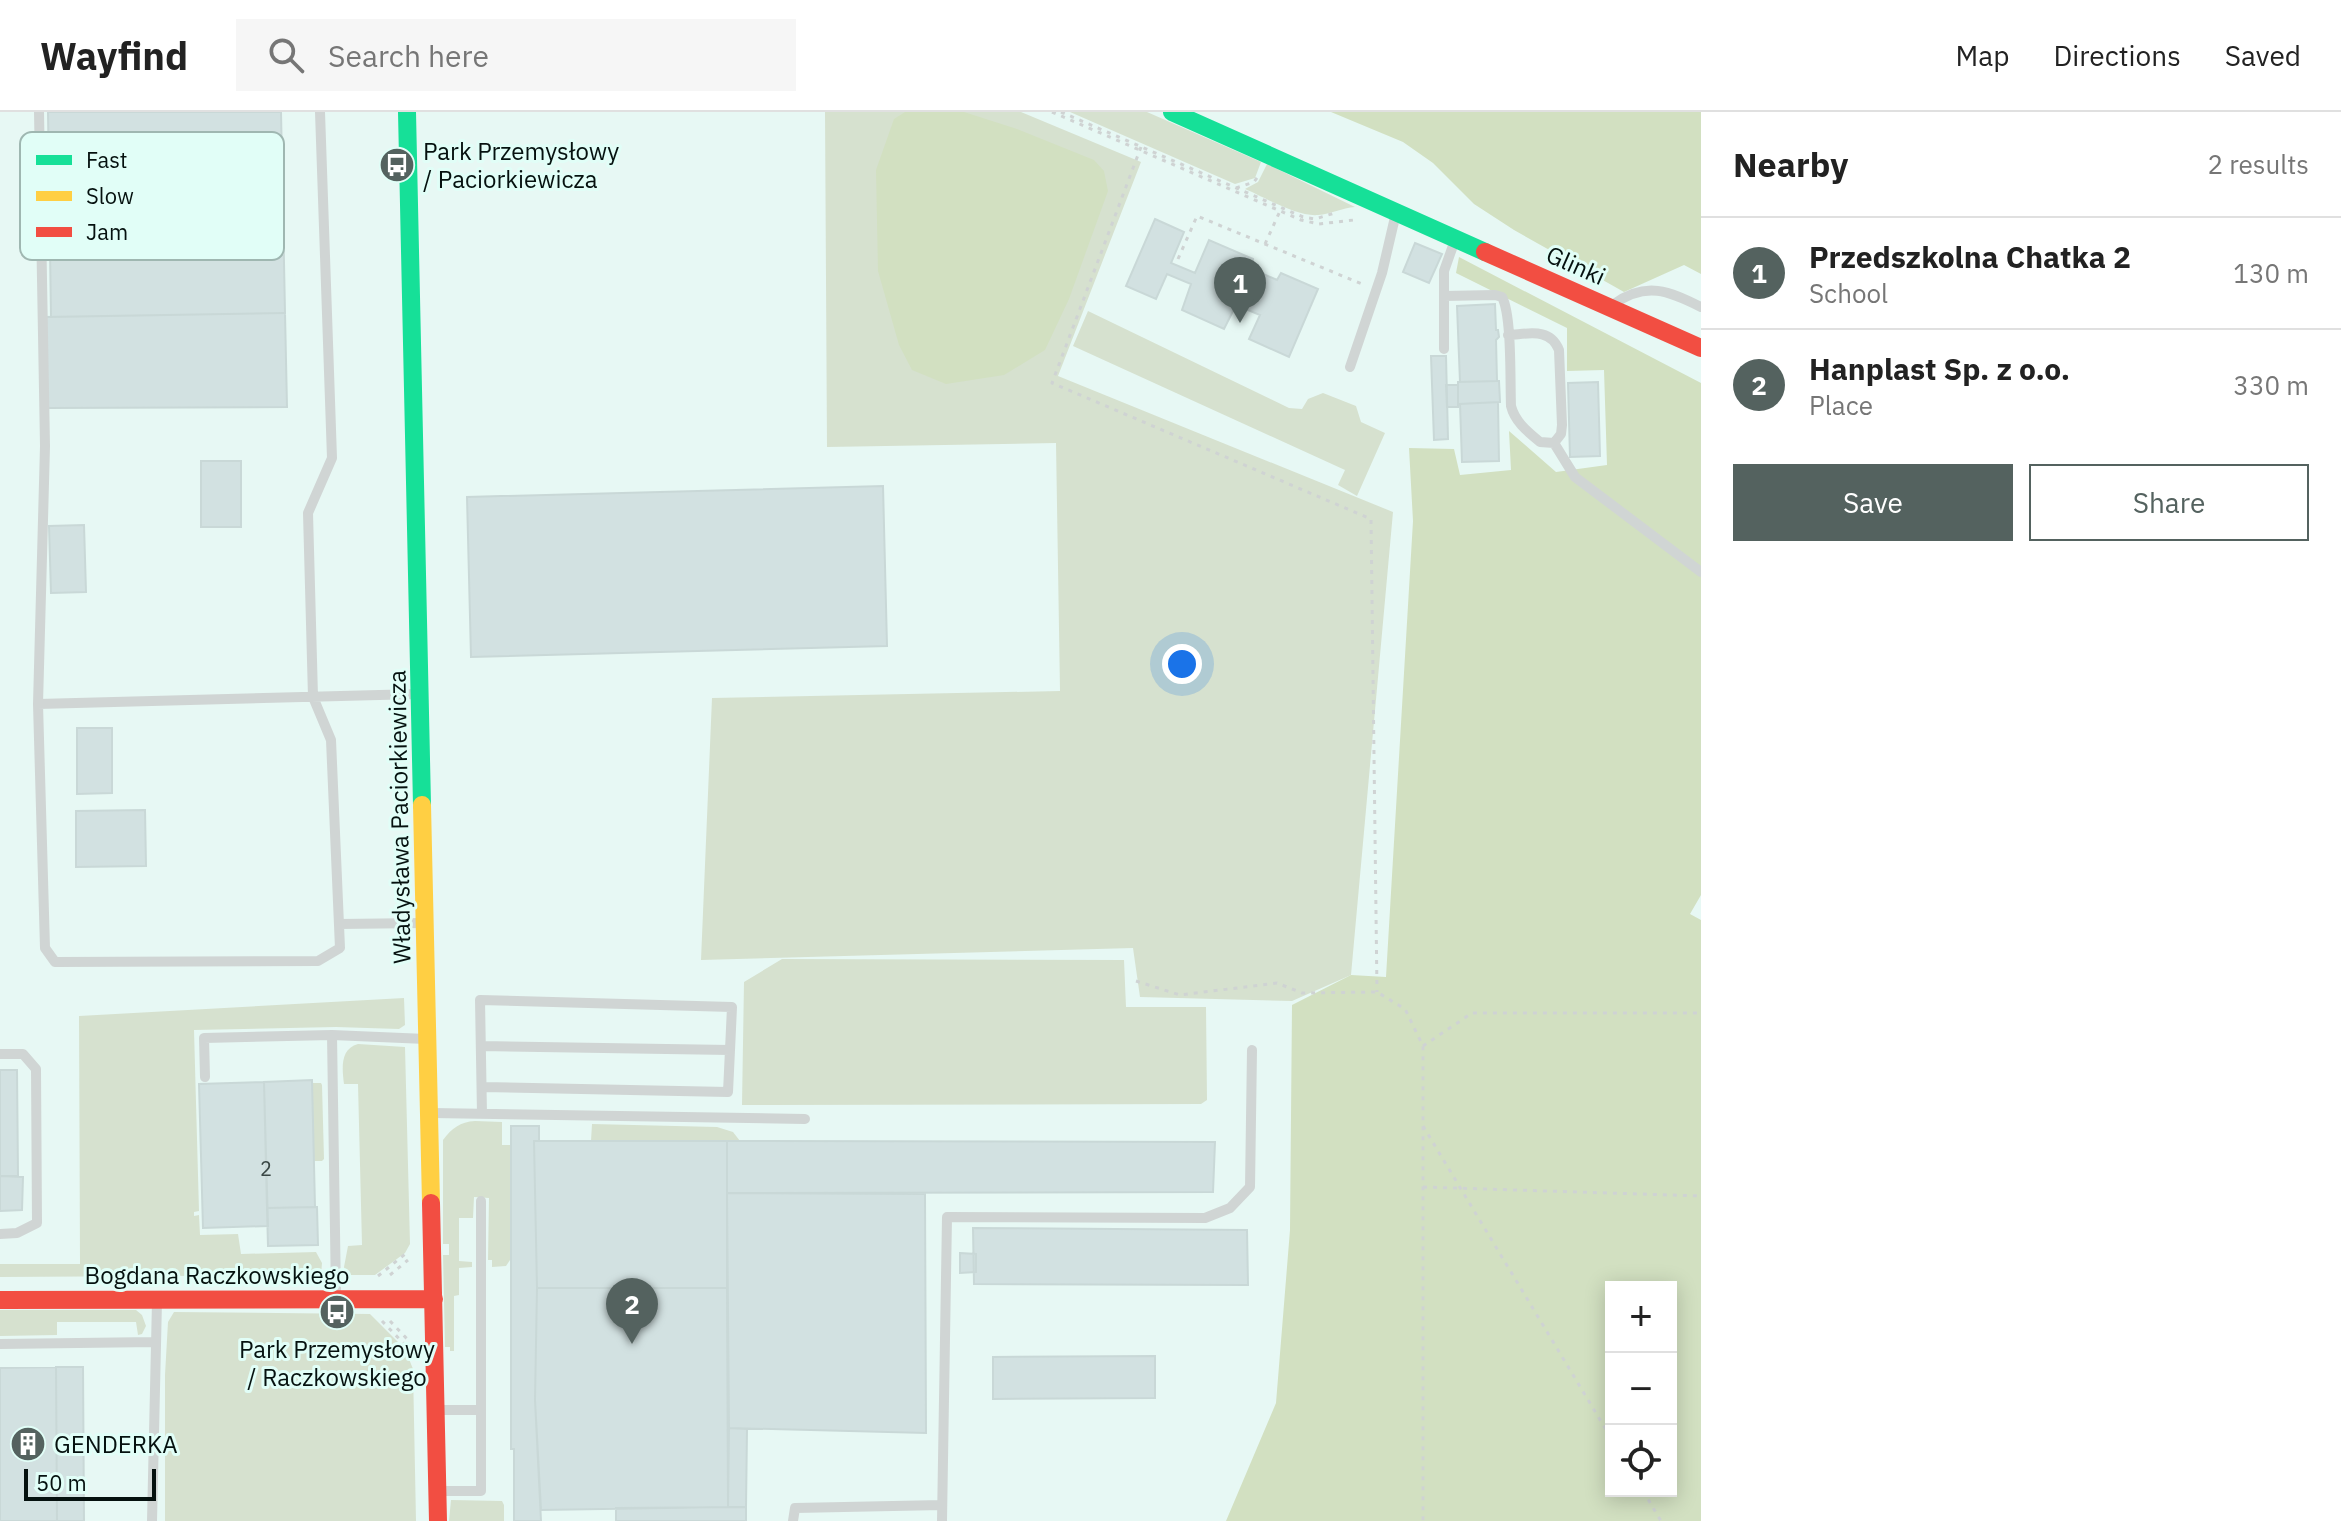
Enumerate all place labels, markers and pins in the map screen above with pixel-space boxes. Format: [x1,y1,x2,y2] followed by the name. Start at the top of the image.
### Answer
[423,135,619,195] place label: Park Przemysłowy / Paciorkiewicza
[378,146,416,184] bus stop icon: Park Przemysłowy / Paciorkiewicza
[1214,257,1266,323] pin: 1
[606,1278,658,1344] pin: 2
[318,1293,356,1331] bus stop icon: Park Przemysłowy / Raczkowskiego
[239,1333,435,1393] place label: Park Przemysłowy / Raczkowskiego
[9,1425,47,1463] building icon: GENDERKA
[54,1428,178,1460] place label: GENDERKA

